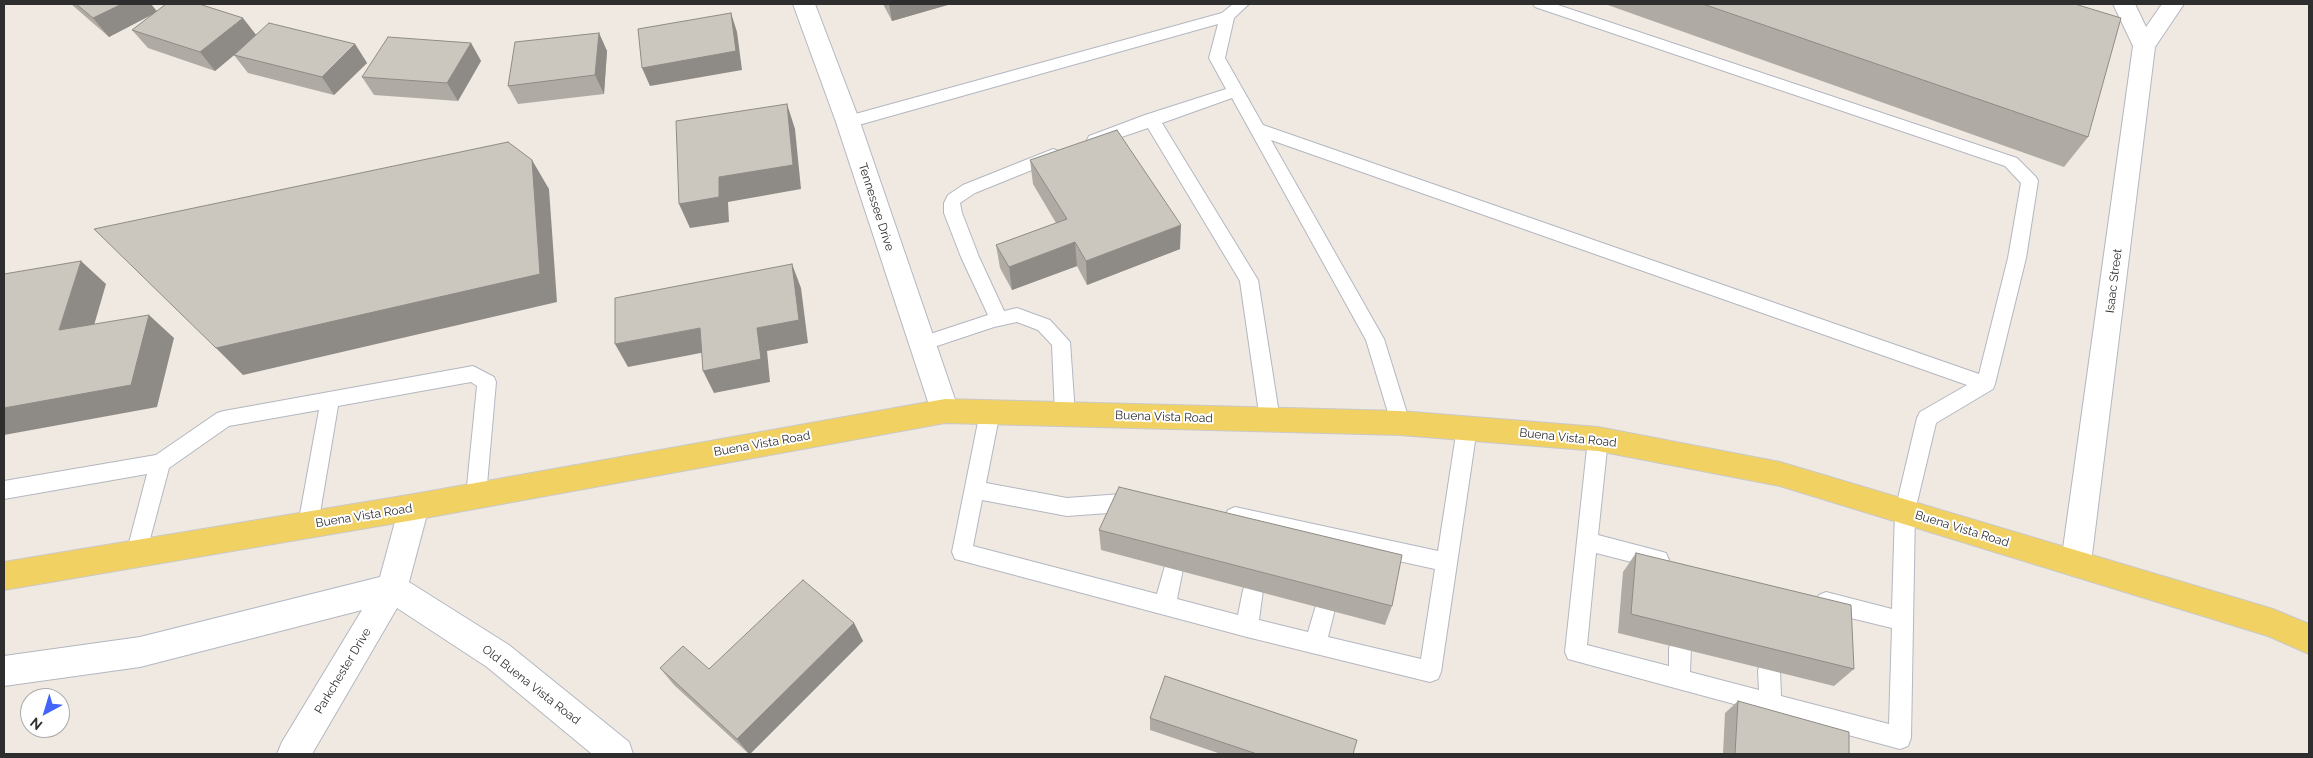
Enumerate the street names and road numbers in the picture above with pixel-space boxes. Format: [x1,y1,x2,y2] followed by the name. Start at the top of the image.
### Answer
[855,161,897,253] street label: Tennessee Drive
[2103,248,2125,314] street label: Isaac Street
[1115,408,1213,426] street label: Buena Vista Road
[1519,426,1617,450] street label: Buena Vista Road
[713,428,811,460] street label: Buena Vista Road
[315,501,413,531] street label: Buena Vista Road
[1913,508,2011,550] street label: Buena Vista Road
[312,626,374,716] street label: Parkchester Drive
[479,642,583,728] street label: Old Buena Vista Road

